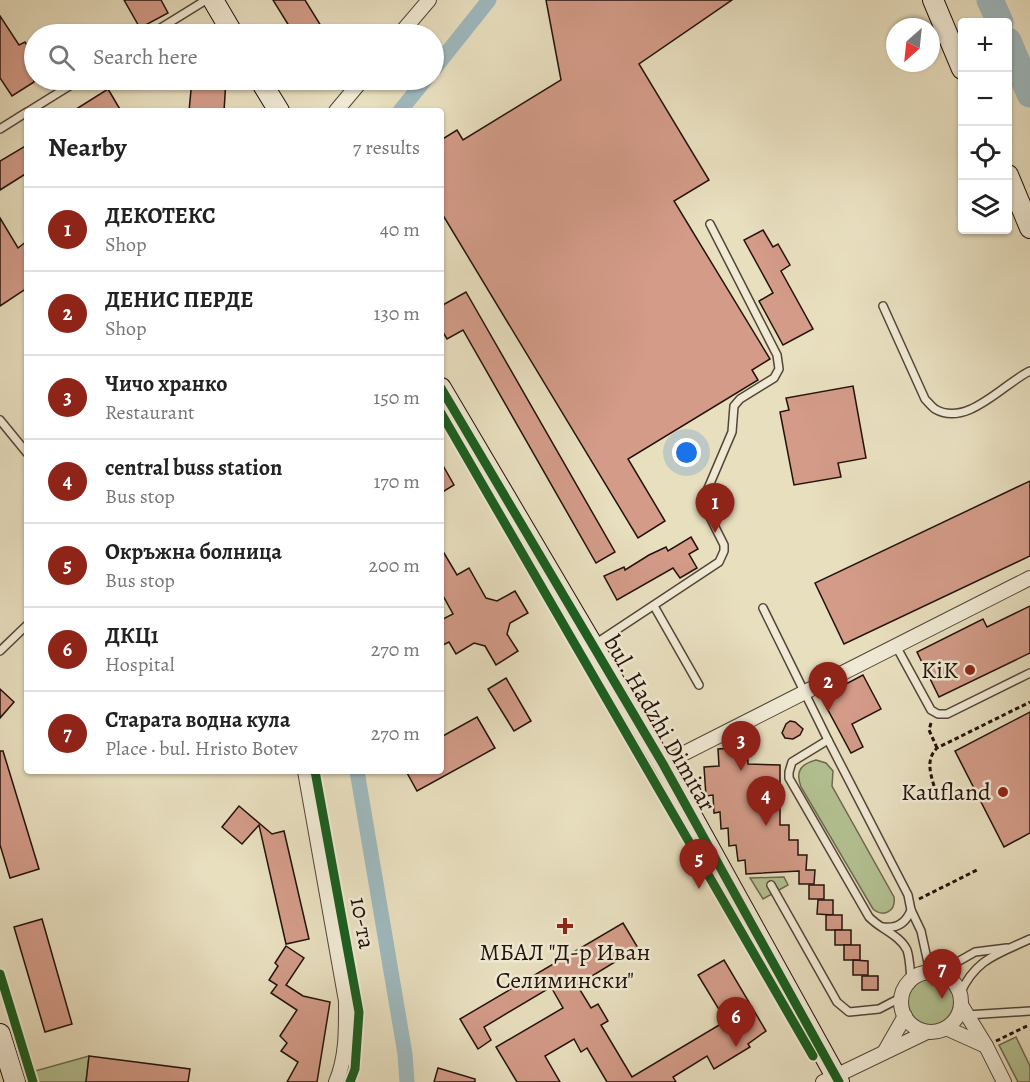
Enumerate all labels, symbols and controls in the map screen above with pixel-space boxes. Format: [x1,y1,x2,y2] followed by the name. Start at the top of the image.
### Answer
[886,18,940,72] north arrow
[958,18,1012,234] map controls
[958,18,1012,72] button: +
[24,24,444,90] search box
[45,41,78,74] icon: search
[93,42,198,72] text: Search here
[958,72,1012,126] button: −
[958,126,1012,180] button: locate
[48,130,127,165] text: Nearby
[353,134,420,161] text: 7 results
[958,180,1012,234] button: layers
[105,201,216,231] text: ДЕКОТЕКС
[64,216,71,243] text: 1
[380,216,420,243] text: 40 m
[105,231,147,258] text: Shop
[105,285,253,315] text: ДЕНИС ПЕРДЕ
[63,300,72,327] text: 2
[374,300,420,327] text: 130 m
[105,315,147,342] text: Shop
[105,369,227,399] text: Чичо хранко
[63,384,72,411] text: 3
[373,384,420,411] text: 150 m
[105,399,195,426] text: Restaurant
[672,438,701,467] your location
[105,453,282,483] text: central buss station
[63,468,72,495] text: 4
[374,468,420,495] text: 170 m
[105,483,175,510] text: Bus stop
[696,484,734,533] pin: 1
[105,537,282,567] text: Окръжна болница
[63,552,72,579] text: 5
[369,552,420,579] text: 200 m
[105,567,175,594] text: Bus stop
[105,621,159,651] text: ДКЦ1
[597,629,723,817] street label: bul. Hadzhi Dimitar
[63,636,72,663] text: 6
[371,636,420,663] text: 270 m
[105,651,175,678] text: Hospital
[921,654,958,686] place label: KiK
[808,662,848,712] pin: 2
[963,663,977,677] marker: KiK
[105,705,290,735] text: Старата водна кула
[63,720,72,747] text: 7
[371,720,420,747] text: 270 m
[722,722,760,771] pin: 3
[105,735,298,762] text: Place · bul. Hristo Botev
[746,776,786,826] pin: 4
[901,776,991,808] place label: Kaufland
[996,785,1010,799] marker: Kaufland
[680,840,718,889] pin: 5
[343,895,383,951] street label: 10-та
[556,917,574,935] marker: МБАЛ "Д-р Иван Селимински"
[479,936,651,996] place label: МБАЛ "Д-р Иван Селимински"
[922,950,962,999] pin: 7
[716,998,756,1047] pin: 6

